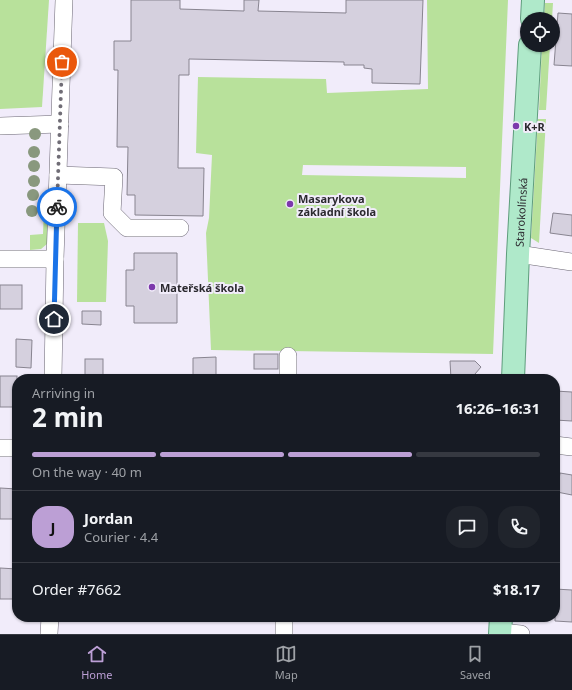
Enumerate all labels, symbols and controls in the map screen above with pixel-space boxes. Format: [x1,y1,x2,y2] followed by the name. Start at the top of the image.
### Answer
[520,12,560,52] map controls
[520,12,560,52] button: locate
[45,45,79,79] pin
[51,51,73,73] icon: bag
[524,119,546,134] place label: K+R
[511,121,521,131] marker: K+R
[511,177,530,247] street label: Starokolínská
[37,187,77,227] courier
[298,191,376,219] place label: Masarykova základní škola
[46,196,68,218] icon: bike
[285,199,295,209] marker: Masarykova základní škola
[160,280,244,295] place label: Mateřská škola
[147,282,157,292] marker: Mateřská škola
[37,302,71,336] pin
[43,308,65,330] icon: home
[32,384,95,402] text: Arriving in
[455,398,540,418] text: 16:26–16:31
[32,399,104,435] text: 2 min
[32,463,142,481] text: On the way · 40 m
[446,506,488,548] button: chat
[498,506,540,548] button: phone
[84,508,133,528] text: Jordan
[51,517,55,537] text: J
[84,528,158,546] text: Courier · 4.4
[32,579,121,599] text: Order #7662
[493,579,540,599] text: $18.17
[81,643,112,682] tab: Home
[275,643,298,682] tab: Map
[460,643,491,682] tab: Saved

